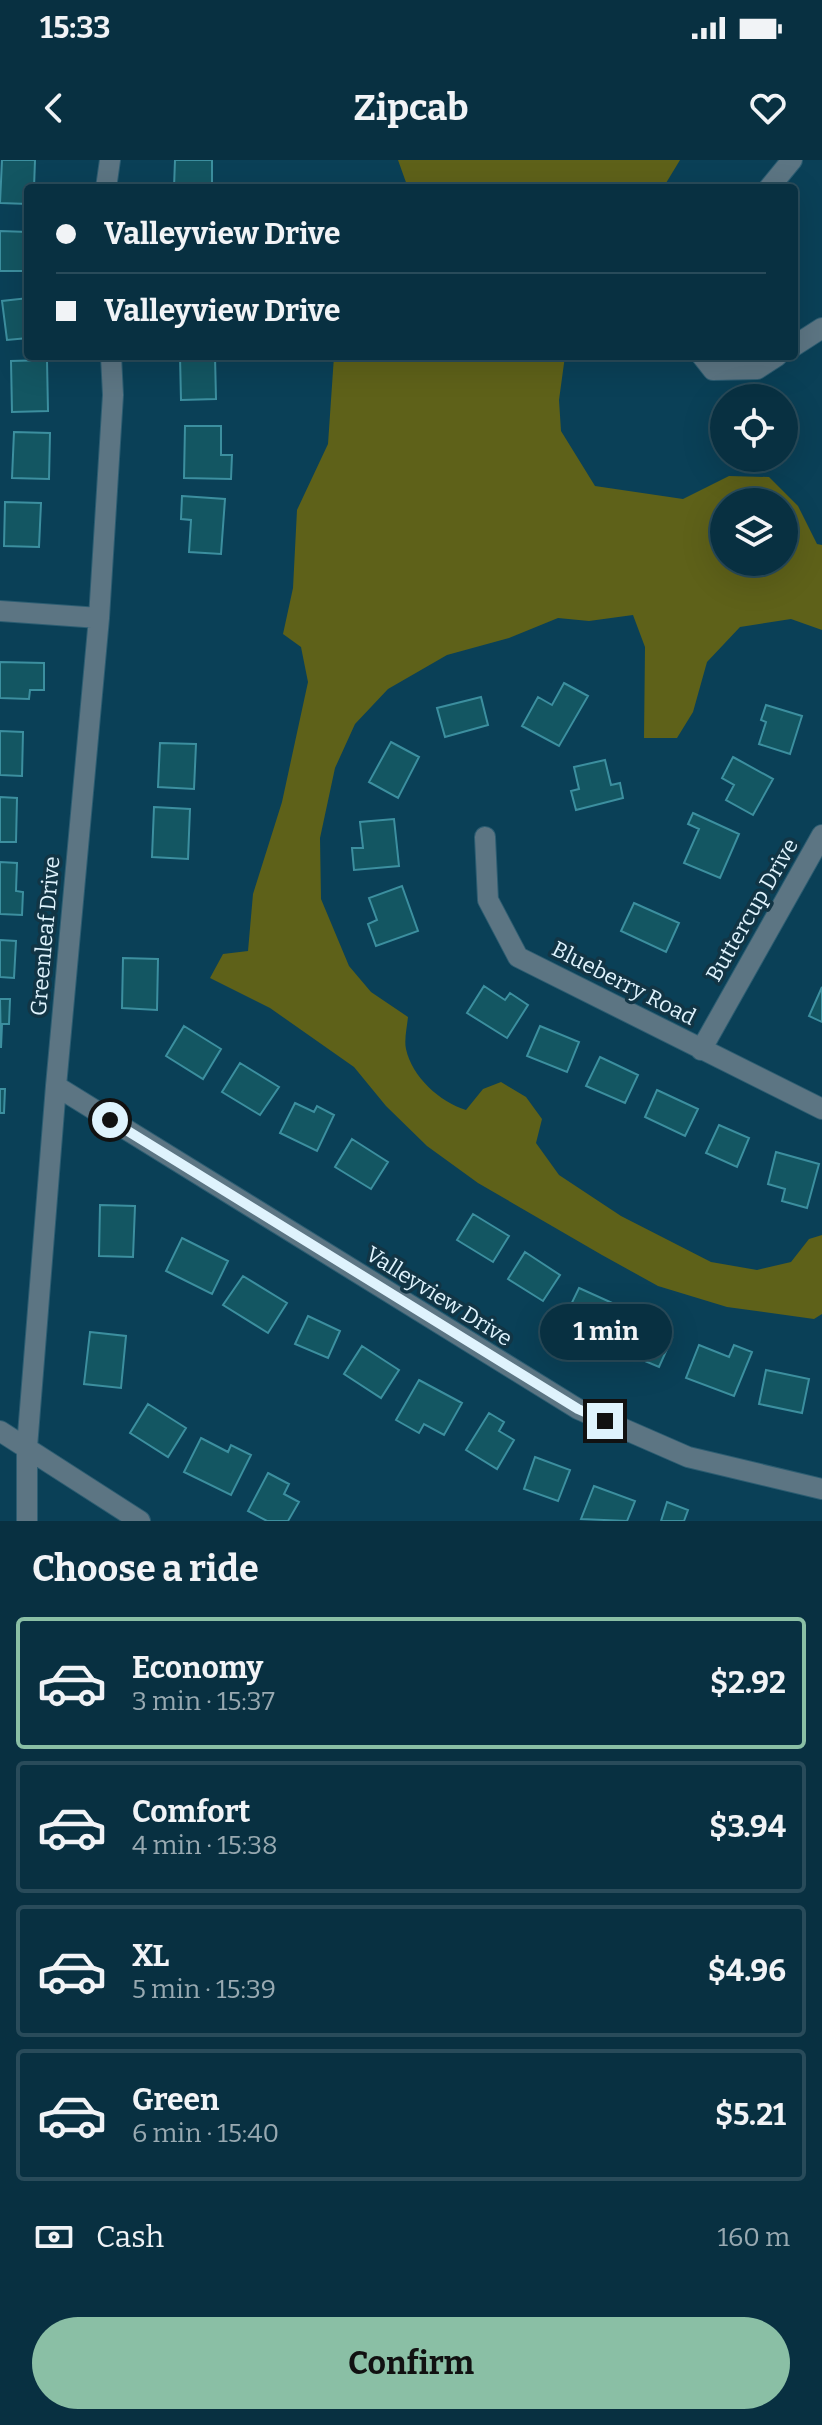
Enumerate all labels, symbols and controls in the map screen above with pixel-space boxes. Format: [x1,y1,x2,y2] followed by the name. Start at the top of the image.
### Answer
[40,10,110,46] text: 15:33
[32,86,76,130] icon: back
[354,86,468,130] text: Zipcab
[746,86,790,130] icon: heart
[104,216,340,252] text: Valleyview Drive
[104,293,340,329] text: Valleyview Drive
[710,384,798,576] map controls
[710,384,798,472] button: locate
[710,488,798,576] button: layers
[700,834,804,986] street label: Buttercup Drive
[25,855,65,1017] street label: Greenleaf Drive
[548,935,700,1031] street label: Blueberry Road
[92,1102,128,1138] route start
[361,1240,517,1352] street label: Valleyview Drive
[539,1305,671,1361] callout: 1 min
[573,1316,639,1347] text: 1 min
[587,1403,623,1439] route end
[32,1547,259,1591] text: Choose a ride
[36,1647,108,1719] icon: car
[132,1650,263,1686] text: Economy
[710,1665,786,1701] text: $2.92
[132,1686,275,1717] text: 3 min · 15:37
[36,1791,108,1863] icon: car
[132,1794,250,1830] text: Comfort
[709,1809,786,1845] text: $3.94
[132,1830,278,1861] text: 4 min · 15:38
[36,1935,108,2007] icon: car
[132,1938,169,1974] text: XL
[708,1953,786,1989] text: $4.96
[132,1974,276,2005] text: 5 min · 15:39
[36,2079,108,2151] icon: car
[132,2082,219,2118] text: Green
[715,2097,786,2133] text: $5.21
[132,2118,279,2149] text: 6 min · 15:40
[32,2215,76,2259] icon: cash
[96,2219,164,2255] text: Cash
[718,2222,790,2253] text: 160 m
[32,2317,790,2409] button: Confirm

